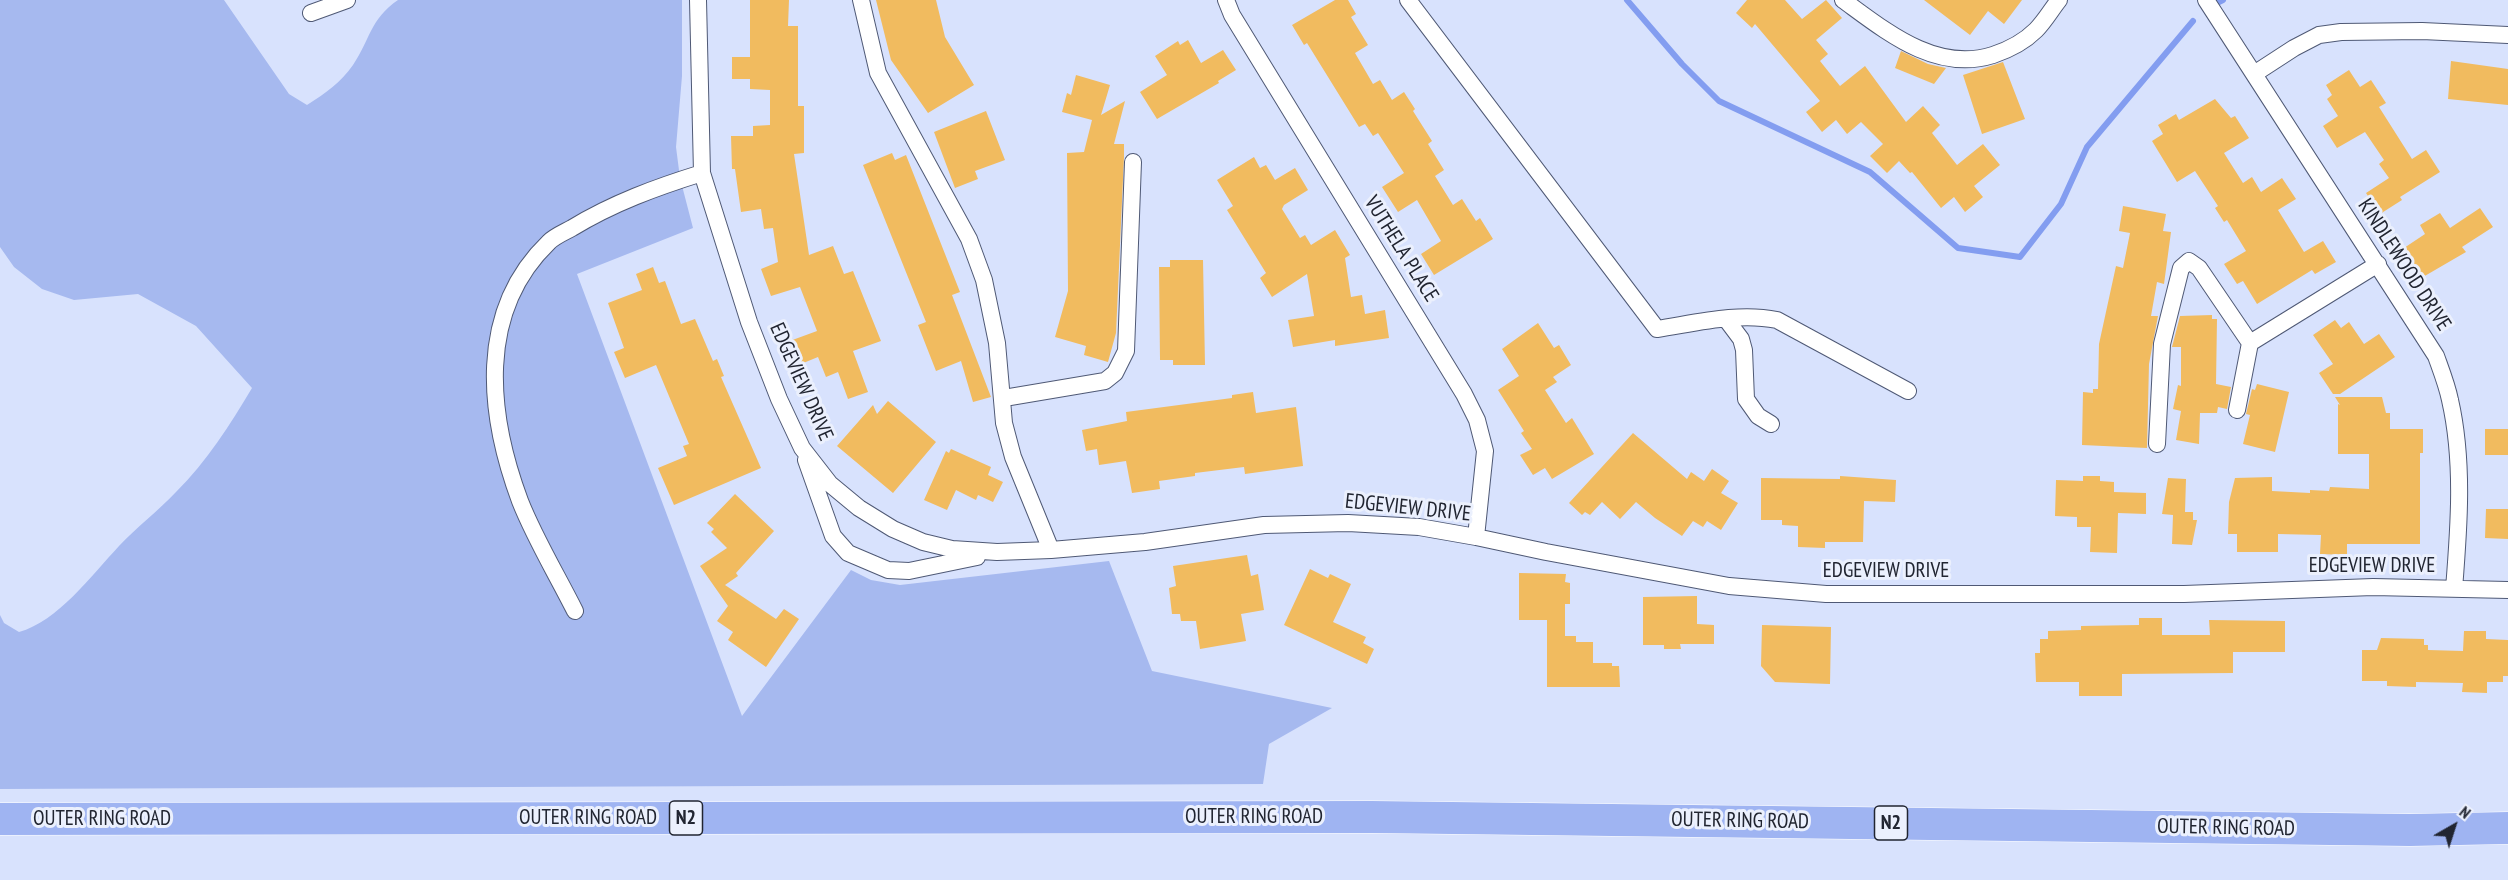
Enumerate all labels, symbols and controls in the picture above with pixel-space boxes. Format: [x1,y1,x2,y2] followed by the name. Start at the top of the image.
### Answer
[1359,191,1443,307] street label: VUTHELA PLACE
[2352,194,2456,336] street label: KINDLEWOOD DRIVE
[764,319,838,445] street label: EDGEVIEW DRIVE
[1344,489,1472,527] street label: EDGEVIEW DRIVE
[2309,553,2435,579] street label: EDGEVIEW DRIVE
[1823,558,1949,584] street label: EDGEVIEW DRIVE
[2424,796,2484,856] north arrow
[670,801,702,835] road number: N2
[2456,802,2475,822] text: N
[1185,804,1323,830] street label: OUTER RING ROAD
[519,805,657,831] street label: OUTER RING ROAD
[33,806,171,832] street label: OUTER RING ROAD
[1874,806,1908,840] road number: N2
[1671,807,1809,835] street label: OUTER RING ROAD
[2157,814,2295,842] street label: OUTER RING ROAD

